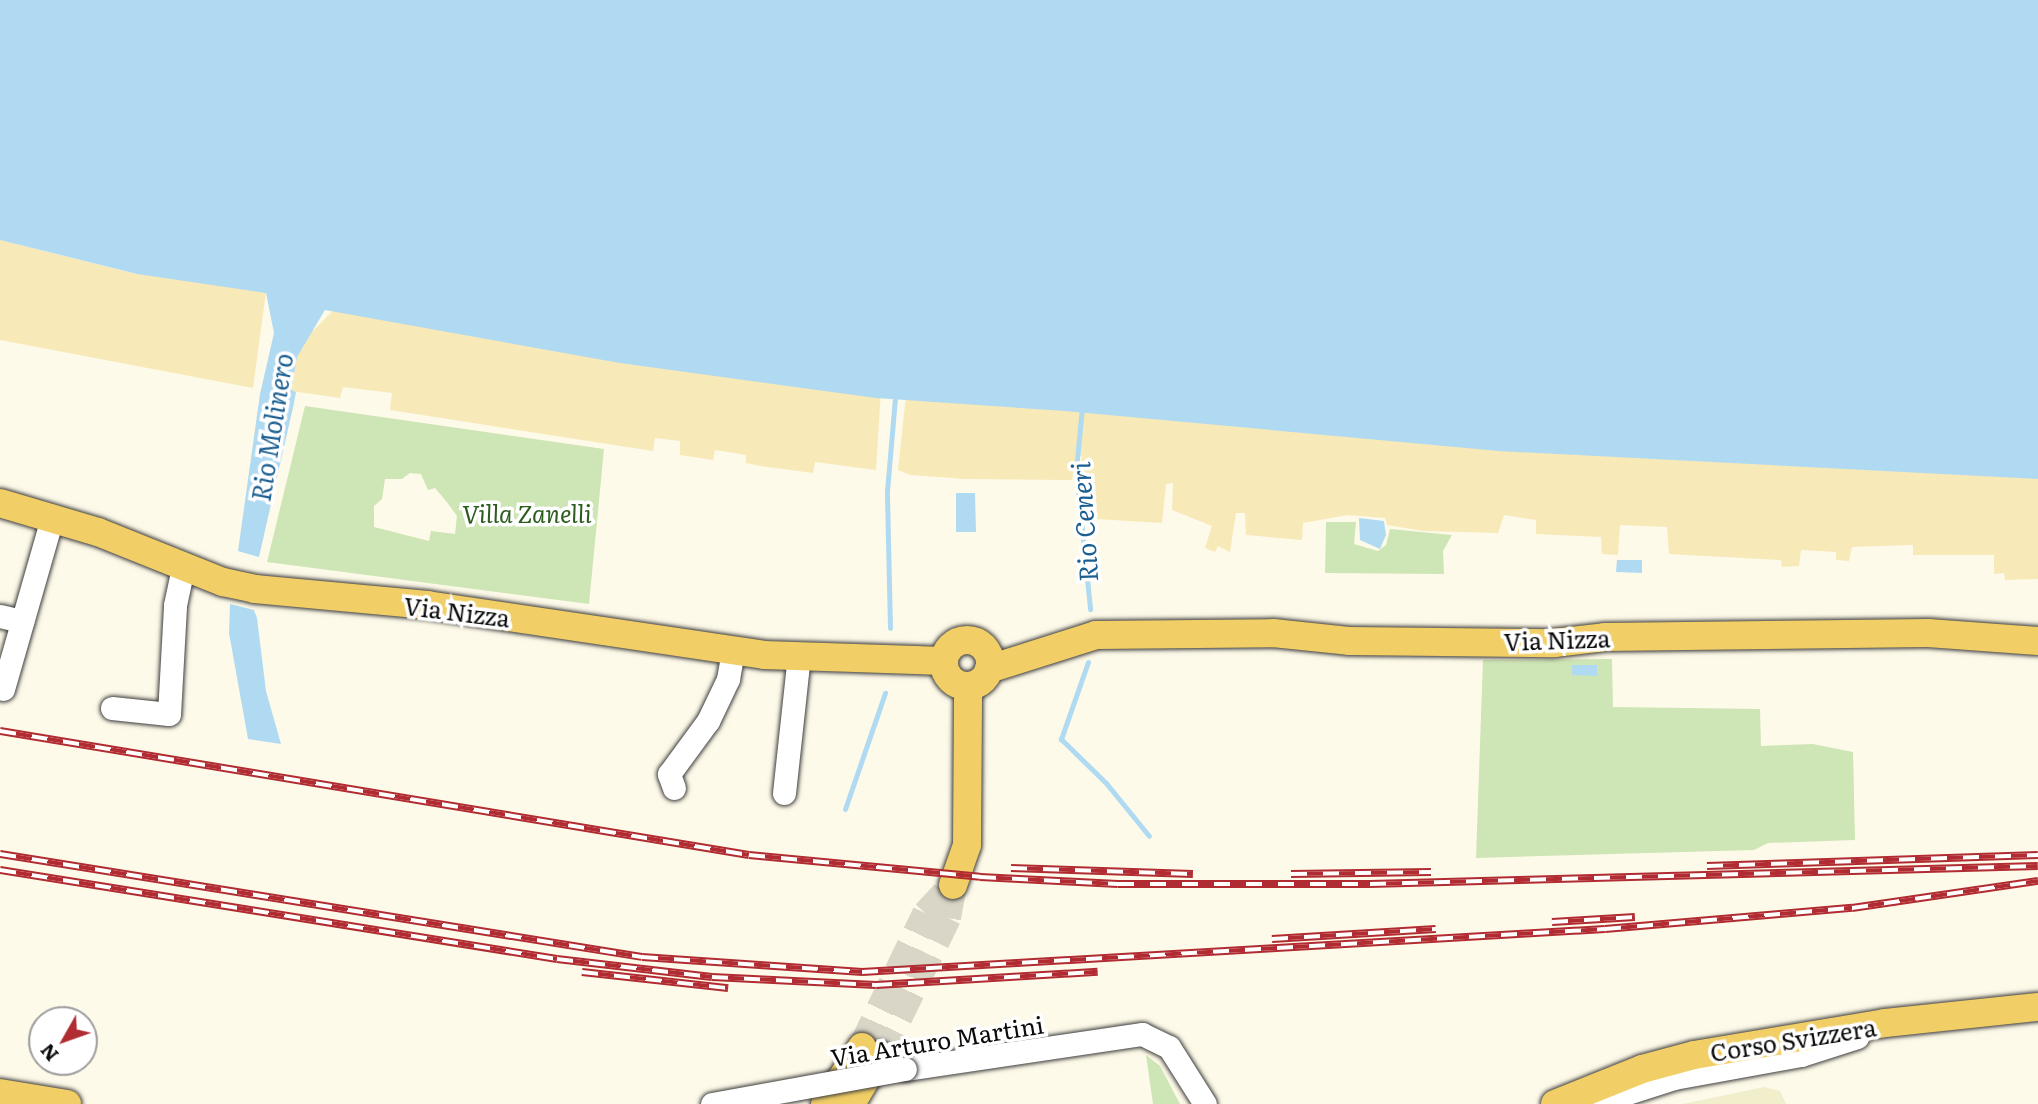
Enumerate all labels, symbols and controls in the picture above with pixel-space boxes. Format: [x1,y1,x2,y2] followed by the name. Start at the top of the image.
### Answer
[244,351,298,503] water label: Rio Molinero
[1063,461,1103,583] water label: Rio Ceneri
[462,499,592,527] park label: Villa Zanelli
[402,590,512,632] street label: Via Nizza
[1503,623,1611,655] street label: Via Nizza
[28,1006,98,1076] north arrow
[828,1009,1046,1071] street label: Via Arturo Martini
[1708,1012,1878,1066] street label: Corso Svizzera
[33,1038,64,1068] text: N

